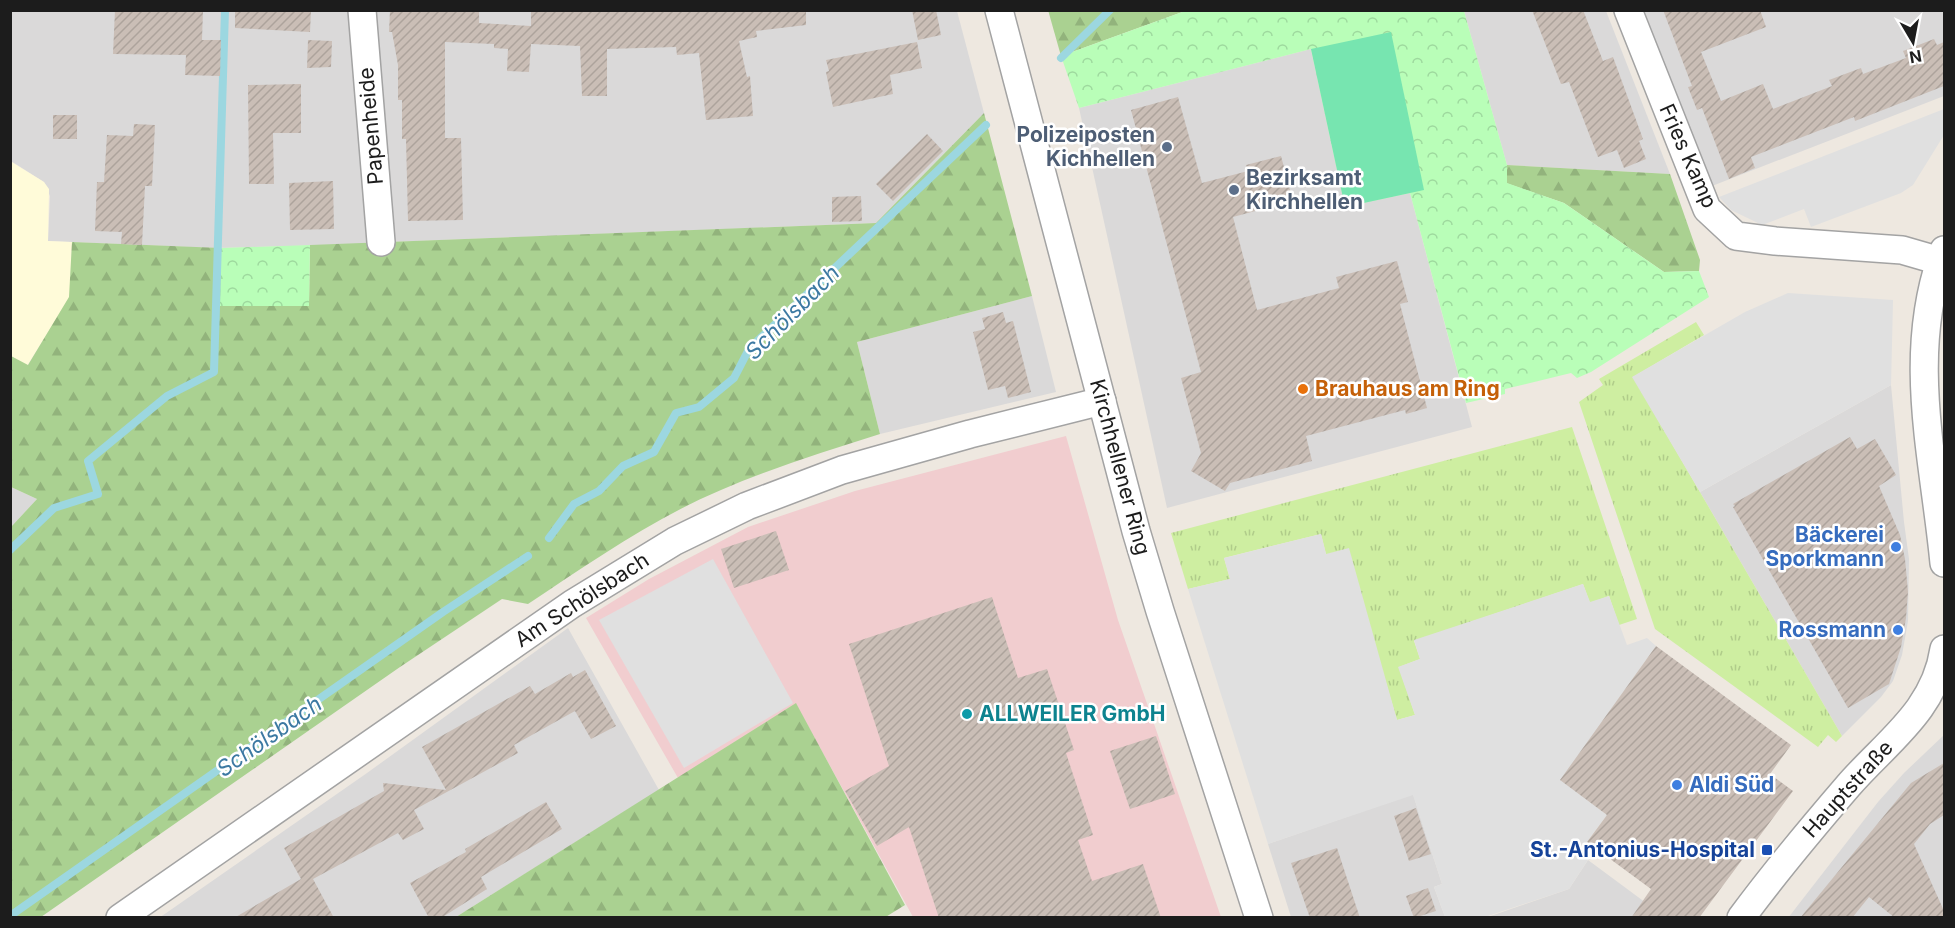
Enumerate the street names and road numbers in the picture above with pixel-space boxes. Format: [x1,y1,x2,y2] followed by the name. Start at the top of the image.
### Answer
[353,66,388,186] street label: Papenheide
[1654,100,1723,212] street label: Fries Kamp
[1085,376,1156,557] street label: Kirchhellener Ring
[510,547,653,652] street label: Am Schölsbach
[1797,735,1898,842] street label: Hauptstraße

